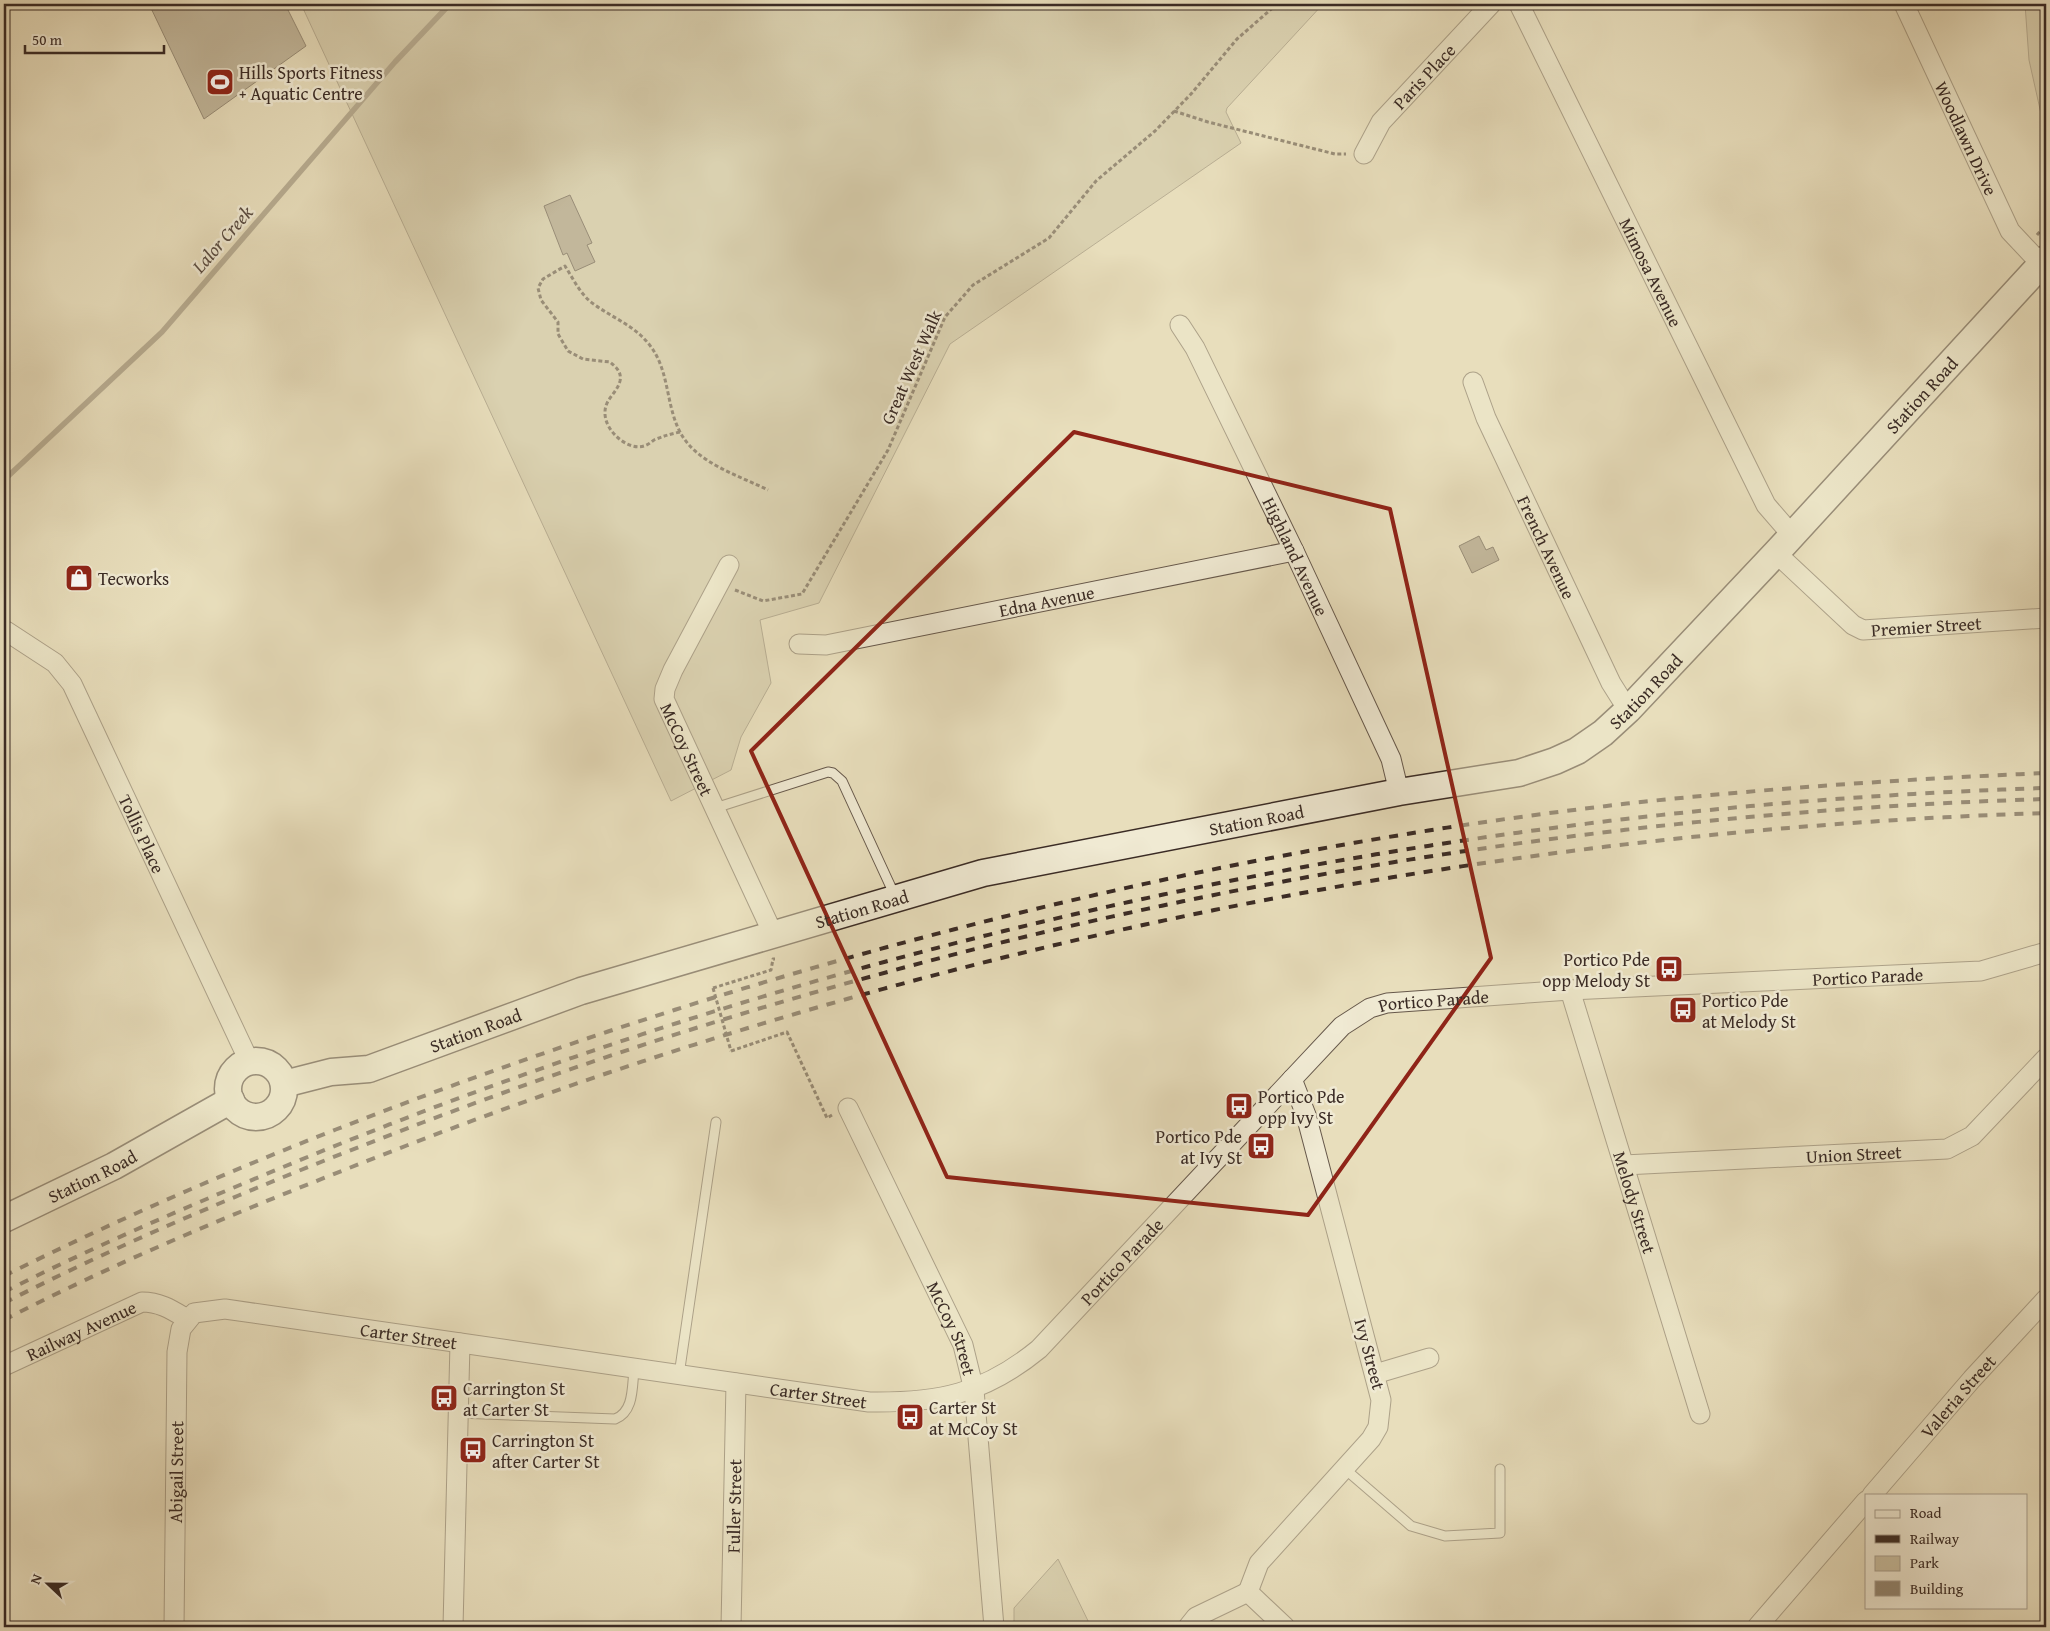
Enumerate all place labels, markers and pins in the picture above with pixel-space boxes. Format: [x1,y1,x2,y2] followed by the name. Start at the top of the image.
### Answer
[239,59,383,107] place label: Hills Sports Fitness + Aquatic Centre
[205,67,235,97] sports icon: Hills Sports Fitness + Aquatic Centre
[64,563,94,593] shop icon: Tecworks
[98,565,169,592] place label: Tecworks
[1542,946,1651,994] place label: Portico Pde opp Melody St
[1654,954,1684,984] bus stop icon: Portico Pde opp Melody St
[1702,987,1797,1035] place label: Portico Pde at Melody St
[1668,995,1698,1025] bus stop icon: Portico Pde at Melody St
[1258,1083,1345,1131] place label: Portico Pde opp Ivy St
[1224,1091,1254,1121] bus stop icon: Portico Pde opp Ivy St
[1155,1123,1243,1171] place label: Portico Pde at Ivy St
[1246,1131,1276,1161] bus stop icon: Portico Pde at Ivy St
[463,1375,566,1423] place label: Carrington St at Carter St
[429,1383,459,1413] bus stop icon: Carrington St at Carter St
[929,1394,1018,1442] place label: Carter St at McCoy St
[895,1402,925,1432] bus stop icon: Carter St at McCoy St
[492,1427,600,1475] place label: Carrington St after Carter St
[458,1435,488,1465] bus stop icon: Carrington St after Carter St

